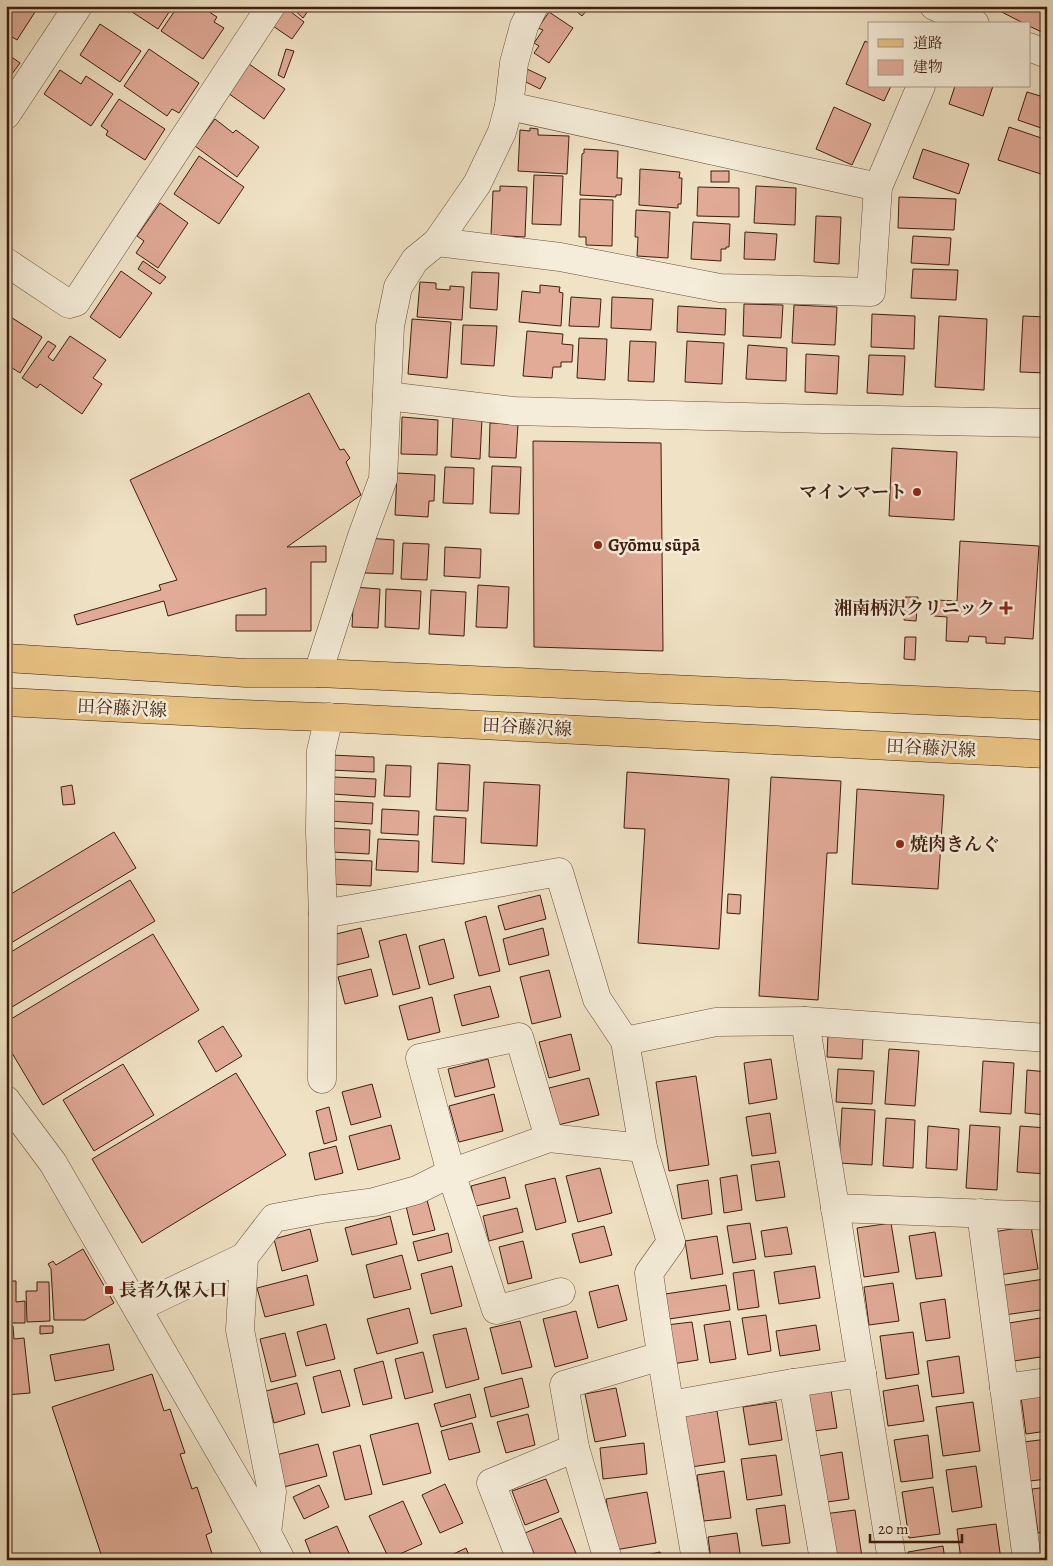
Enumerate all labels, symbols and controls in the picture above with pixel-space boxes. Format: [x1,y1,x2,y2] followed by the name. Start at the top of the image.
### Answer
[868,22,1030,88] legend
[913,33,943,53] text: 道路
[913,57,943,77] text: 建物
[799,480,907,504] place label: マインマート
[911,486,923,498] marker: マインマート
[608,533,700,557] place label: Gyōmu sūpā
[592,539,604,551] marker: Gyōmu sūpā
[834,596,995,620] place label: 湘南柄沢クリニック
[999,601,1013,615] marker: 湘南柄沢クリニック
[76,694,168,722] street label: 田谷藤沢線
[481,713,573,741] street label: 田谷藤沢線
[885,734,977,762] street label: 田谷藤沢線
[910,832,1000,856] place label: 焼肉きんぐ
[894,838,906,850] marker: 焼肉きんぐ
[119,1278,227,1302] place label: 長者久保入口
[103,1284,115,1296] marker: 長者久保入口
[870,1511,963,1543] scale bar
[878,1519,909,1539] text: 20 m

